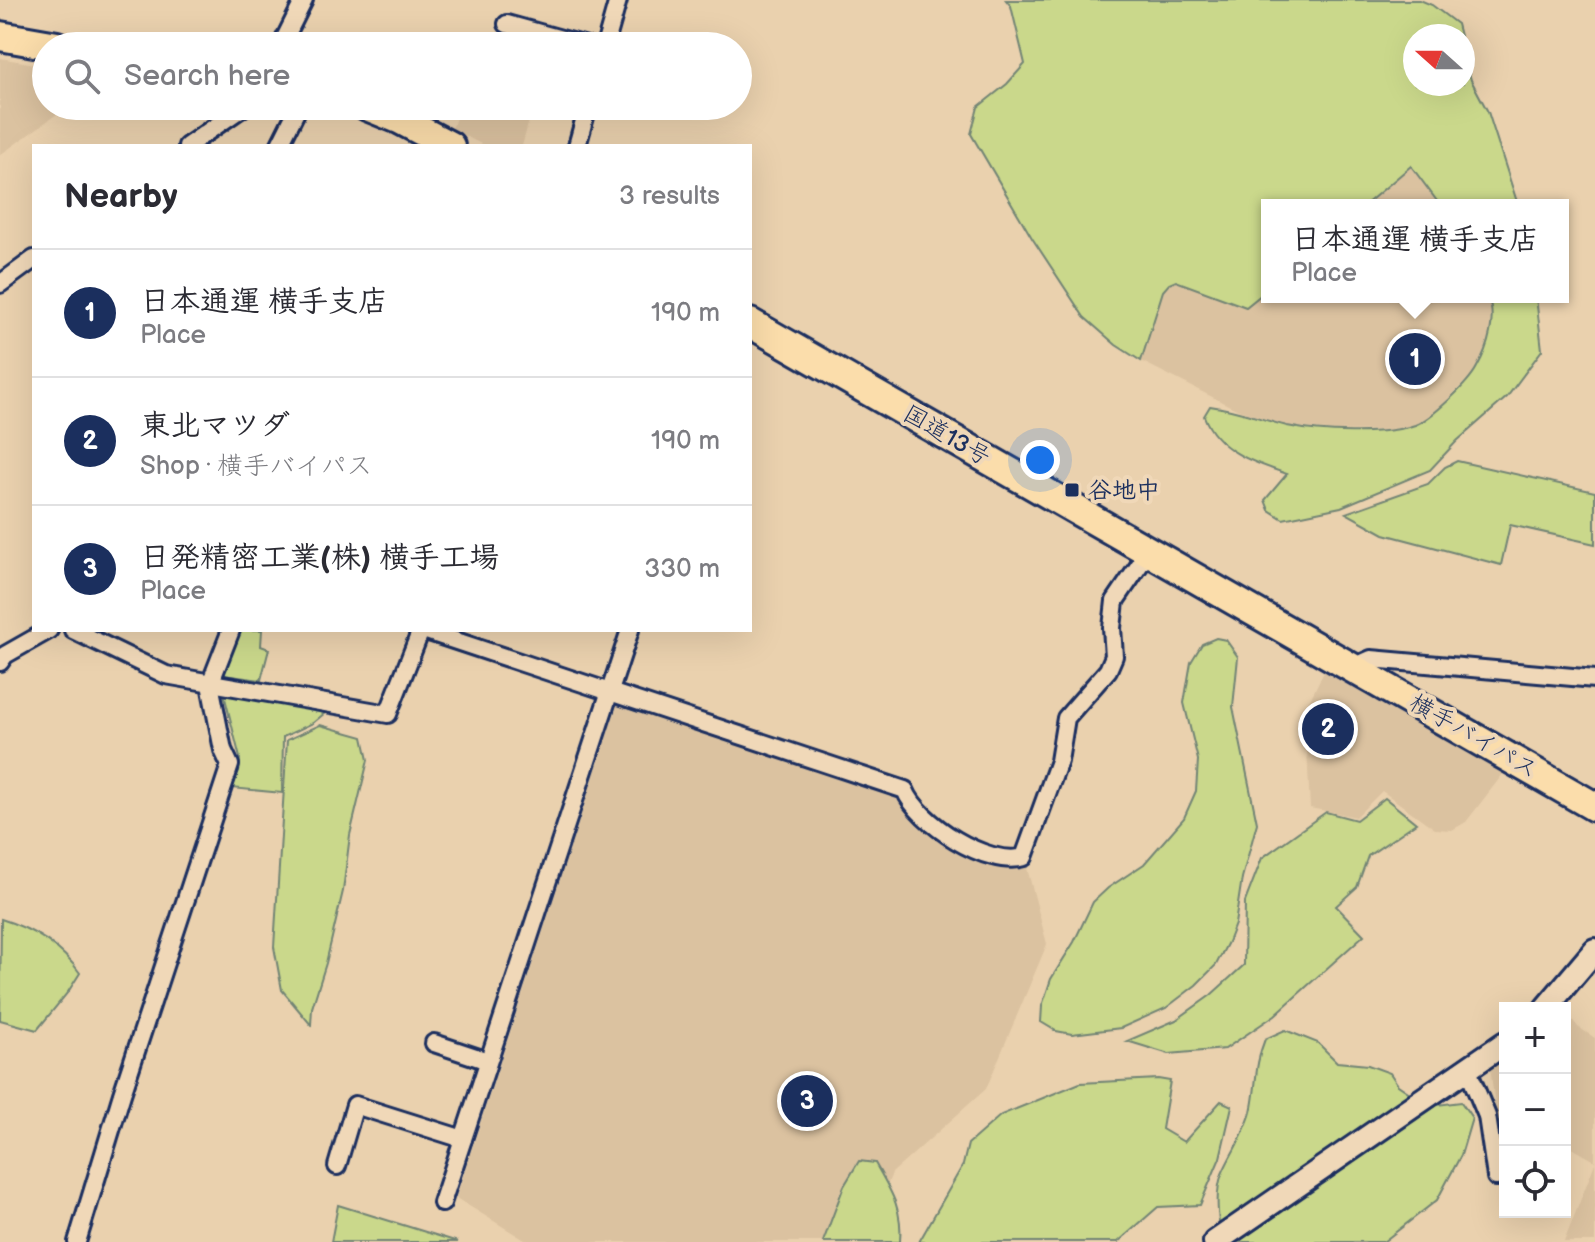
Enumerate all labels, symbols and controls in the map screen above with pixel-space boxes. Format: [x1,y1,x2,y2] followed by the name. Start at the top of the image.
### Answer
[1403,24,1475,96] north arrow
[32,32,752,120] search box
[60,54,104,98] icon: search
[124,58,290,94] text: Search here
[64,176,178,217] text: Nearby
[619,181,720,212] text: 3 results
[1261,199,1569,303] popup
[1291,222,1539,258] text: 日本通運 横手支店
[1291,258,1357,289] text: Place
[140,284,388,320] text: 日本通運 横手支店
[85,298,95,329] text: 1
[651,298,720,329] text: 190 m
[140,320,206,351] text: Place
[1389,329,1441,389] pin: 1
[898,399,996,472] street label: 国道13号
[140,408,290,444] text: 東北マツダ
[82,426,98,457] text: 2
[651,426,720,457] text: 190 m
[1020,440,1060,480] your location
[140,451,372,482] text: Shop · 横手バイパス
[1088,476,1160,505] place label: 谷地中
[1063,481,1081,499] marker: 谷地中
[140,540,499,576] text: 日発精密工業(株) 横手工場
[82,554,98,585] text: 3
[644,554,720,585] text: 330 m
[140,576,206,607] text: Place
[1404,688,1543,785] street label: 横手バイパス
[1302,699,1354,759] pin: 2
[1499,1002,1571,1218] map controls
[1499,1002,1571,1074] button: +
[781,1071,833,1131] pin: 3
[1499,1074,1571,1146] button: −
[1499,1146,1571,1218] button: locate

